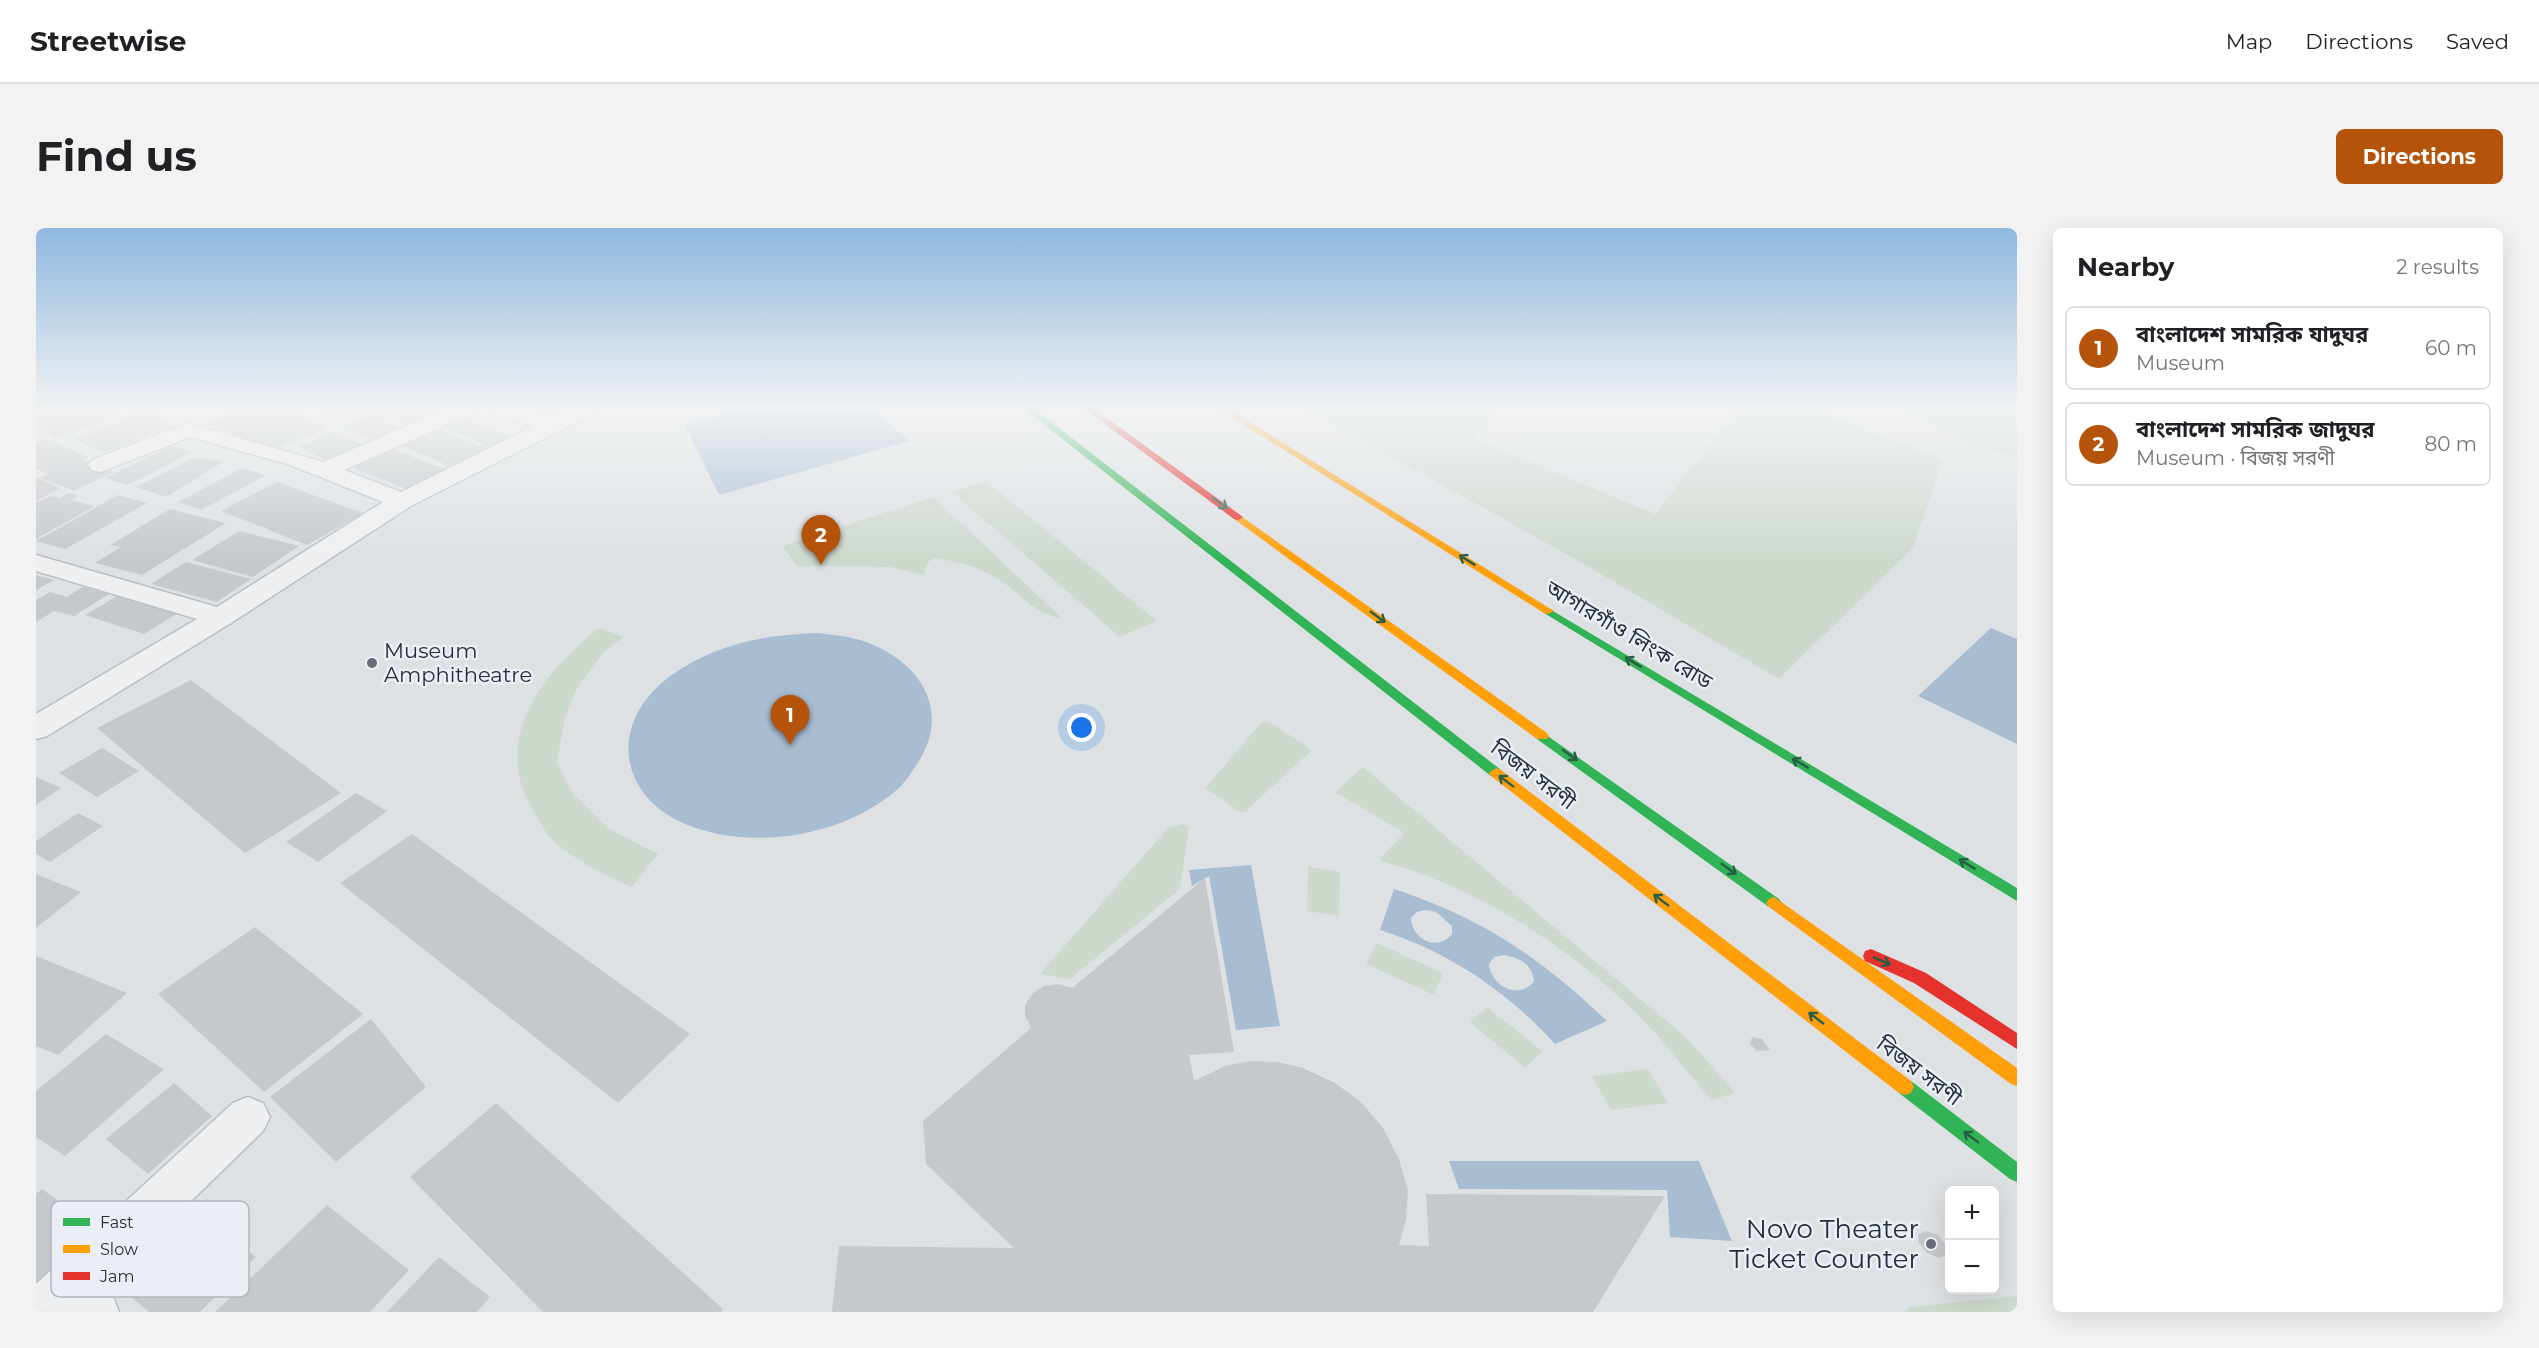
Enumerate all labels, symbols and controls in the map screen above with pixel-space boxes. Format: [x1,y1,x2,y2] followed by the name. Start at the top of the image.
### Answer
[30,24,186,58] text: Streetwise
[2226,29,2272,54] text: Map
[2305,29,2413,54] text: Directions
[2446,29,2509,54] text: Saved
[2336,129,2503,184] button: Directions
[36,130,197,182] text: Find us
[2077,251,2174,283] text: Nearby
[2396,255,2479,279] text: 2 results
[2136,321,2368,348] text: বাংলাদেশ সামরিক যাদুঘর
[2095,336,2102,360] text: 1
[2425,336,2477,360] text: 60 m
[2136,351,2225,375] text: Museum
[2136,416,2375,443] text: বাংলাদেশ সামরিক জাদুঘর
[2093,432,2104,456] text: 2
[2425,432,2477,456] text: 80 m
[2136,446,2335,470] text: Museum · বিজয় সরণী
[1211,497,1227,509] one-way arrow
[802,516,840,565] pin: 2
[1459,554,1476,566] one-way arrow
[1541,575,1718,695] street label: আগারগাঁও লিংক রোড
[1369,611,1385,623] one-way arrow
[384,638,532,687] place label: Museum Amphitheatre
[365,656,379,670] marker: Museum Amphitheatre
[1625,656,1642,668] one-way arrow
[770,696,810,745] pin: 1
[1067,713,1096,742] your location
[1485,734,1581,815] street label: বিজয় সরণী
[1562,749,1578,762] one-way arrow
[1792,756,1809,768] one-way arrow
[1499,775,1515,787] one-way arrow
[1959,858,1976,870] one-way arrow
[1720,863,1736,875] one-way arrow
[1653,893,1669,906] one-way arrow
[1872,955,1890,967] one-way arrow
[1808,1012,1824,1025] one-way arrow
[1871,1030,1967,1111] street label: বিজয় সরণী
[1963,1131,1979,1143] one-way arrow
[1945,1186,1999,1294] map controls
[1945,1186,1999,1240] button: +
[51,1201,249,1297] legend
[100,1213,134,1232] text: Fast
[1729,1213,1919,1275] place label: Novo Theater Ticket Counter
[1924,1237,1938,1251] marker: Novo Theater Ticket Counter
[100,1240,138,1259] text: Slow
[1945,1240,1999,1294] button: −
[99,1267,134,1286] text: Jam

